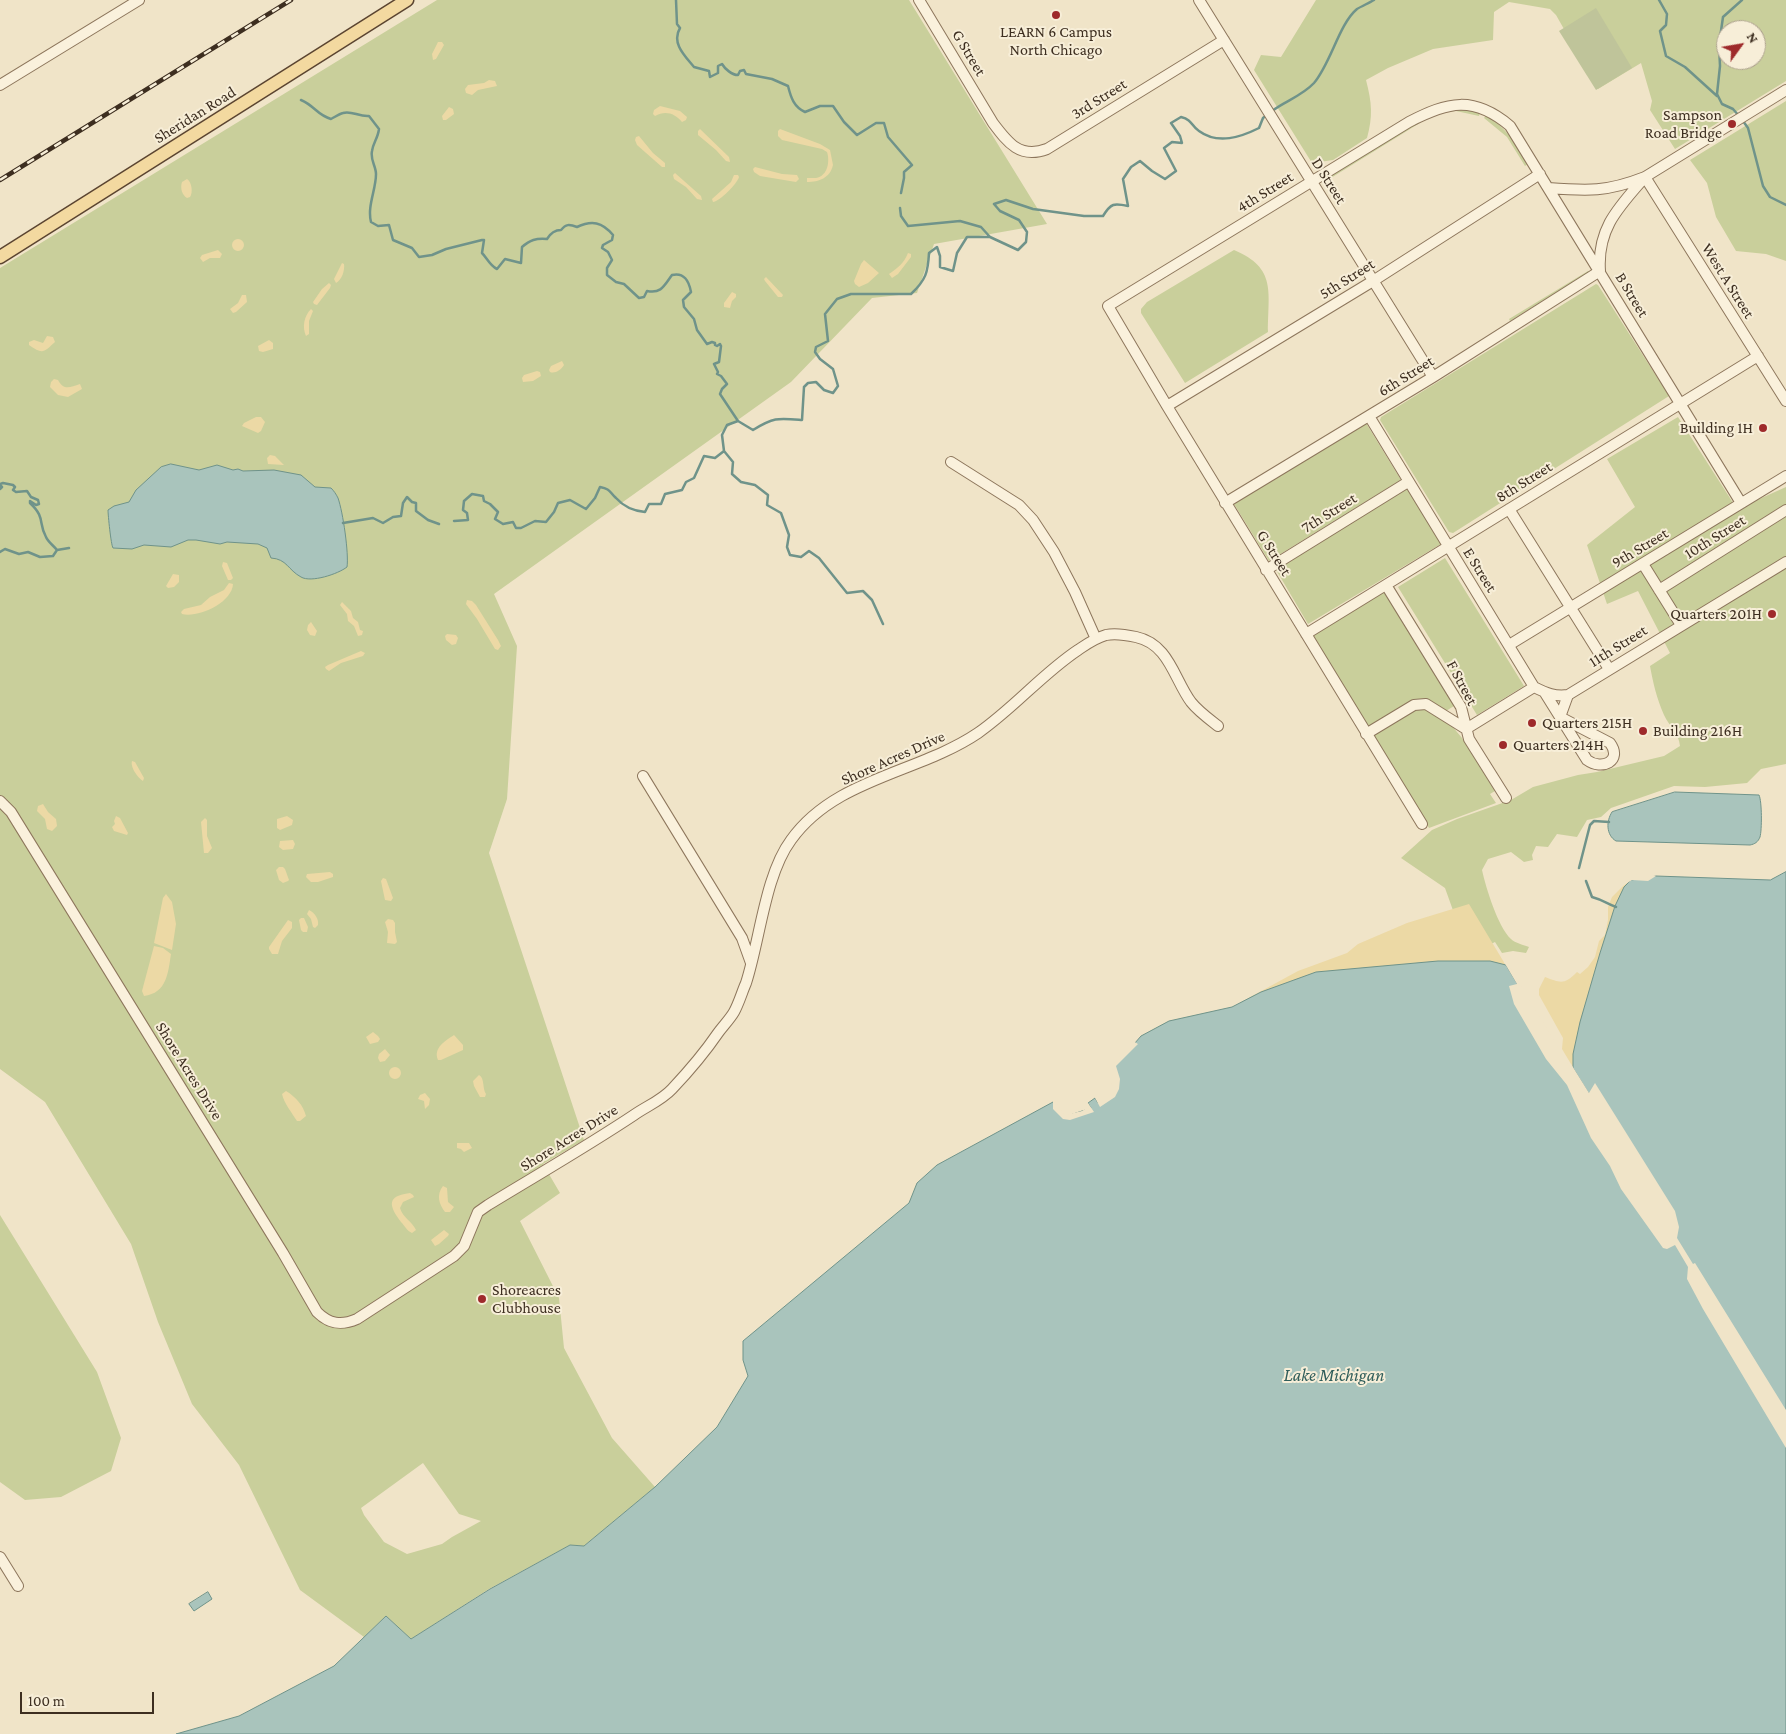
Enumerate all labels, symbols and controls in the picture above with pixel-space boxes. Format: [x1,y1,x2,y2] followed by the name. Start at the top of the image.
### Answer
[1050,9,1062,21] marker: LEARN 6 Campus North Chicago
[1716,20,1766,70] north arrow
[1000,22,1112,60] place label: LEARN 6 Campus North Chicago
[948,26,990,80] street label: G Street
[1744,29,1762,46] text: N
[1068,74,1130,124] street label: 3rd Street
[151,82,239,148] street label: Sheridan Road
[1645,105,1722,143] place label: Sampson Road Bridge
[1726,118,1738,130] marker: Sampson Road Bridge
[1307,154,1351,208] street label: D Street
[1233,167,1297,217] street label: 4th Street
[1697,240,1759,322] street label: West A Street
[1316,254,1378,304] street label: 5th Street
[1611,269,1653,321] street label: B Street
[1374,351,1438,401] street label: 6th Street
[1680,418,1753,438] place label: Building 1H
[1757,422,1769,434] marker: Building 1H
[1492,457,1556,507] street label: 8th Street
[1298,489,1360,537] street label: 7th Street
[1681,511,1749,563] street label: 10th Street
[1608,524,1672,572] street label: 9th Street
[1252,526,1296,580] street label: G Street
[1459,544,1501,596] street label: E Street
[1670,604,1762,624] place label: Quarters 201H
[1766,608,1778,620] marker: Quarters 201H
[1585,621,1651,671] street label: 11th Street
[1442,657,1482,709] street label: F Street
[1542,713,1632,733] place label: Quarters 215H
[1526,717,1538,729] marker: Quarters 215H
[1653,721,1742,741] place label: Building 216H
[1637,725,1649,737] marker: Building 216H
[838,727,948,789] street label: Shore Acres Drive
[1513,735,1604,755] place label: Quarters 214H
[1497,739,1509,751] marker: Quarters 214H
[151,1019,227,1123] street label: Shore Acres Drive
[517,1100,621,1176] street label: Shore Acres Drive
[492,1280,561,1318] place label: Shoreacres Clubhouse
[476,1293,488,1305] marker: Shoreacres Clubhouse
[1284,1364,1384,1386] water label: Lake Michigan
[22,1682,156,1714] scale bar
[28,1693,65,1709] text: 100 m

